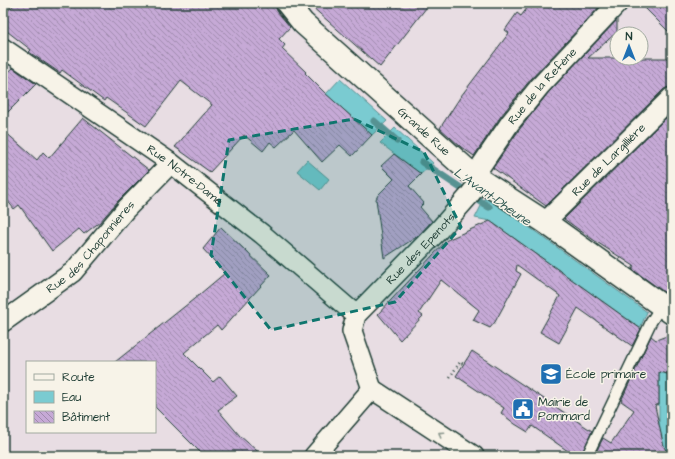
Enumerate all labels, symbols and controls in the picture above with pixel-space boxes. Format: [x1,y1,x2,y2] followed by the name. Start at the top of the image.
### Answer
[609,26,649,66] north arrow
[626,29,633,44] text: N
[504,44,581,129] street label: Rue de la Refène
[394,103,454,160] street label: Grande Rue
[568,119,650,200] street label: Rue de Largillière
[143,141,227,210] street label: Rue Notre-Dame
[450,163,535,231] water label: L'Avant-Dheune
[43,197,139,298] street label: Rue des Chaponnieres
[382,209,459,288] street label: Rue des Epenots
[26,361,156,433] legend
[538,361,564,387] school or university icon: École primaire
[566,366,647,383] place label: École primaire
[62,369,95,386] text: Route
[62,389,81,406] text: Eau
[538,394,590,425] place label: Mairie de Pommard
[510,396,536,422] public building icon: Mairie de Pommard
[62,409,110,426] text: Bâtiment
[438,432,445,439] one-way arrow

